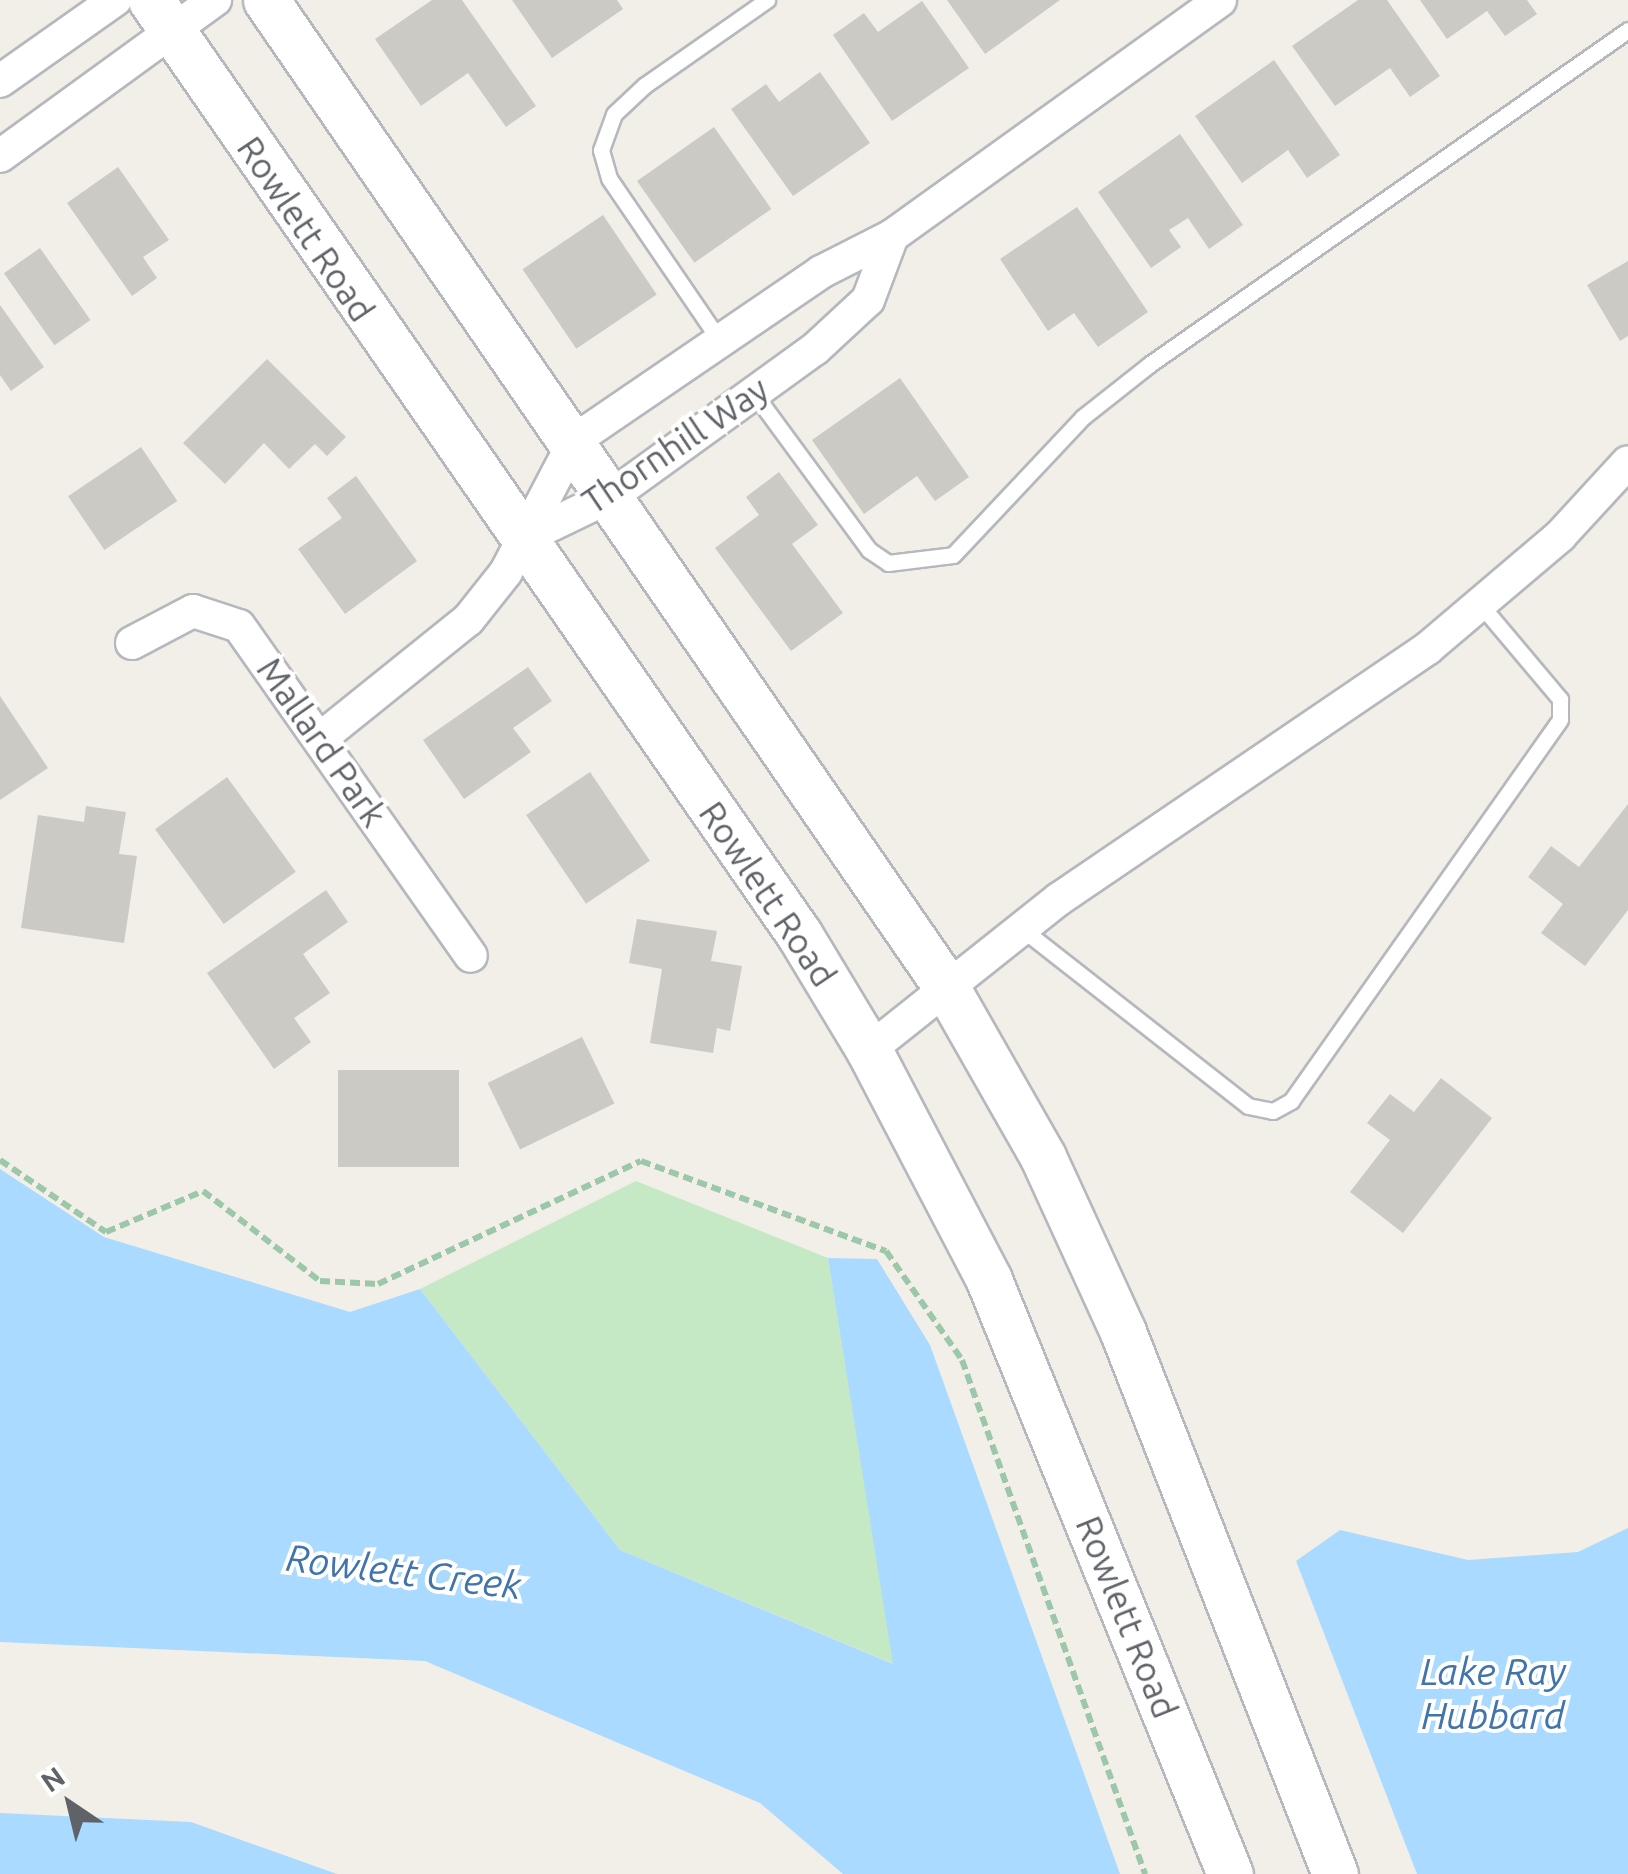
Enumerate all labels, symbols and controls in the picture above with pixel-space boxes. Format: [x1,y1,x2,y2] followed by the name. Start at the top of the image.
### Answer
[229,129,383,329] street label: Rowlett Road
[574,368,776,522] street label: Thornhill Way
[249,650,395,834] street label: Mallard Park
[691,794,845,994] street label: Rowlett Road
[1067,1510,1187,1724] street label: Rowlett Road
[284,1535,524,1609] water label: Rowlett Creek
[1420,1649,1566,1738] water label: Lake Ray Hubbard
[20,1754,120,1854] north arrow
[35,1760,70,1798] text: N

